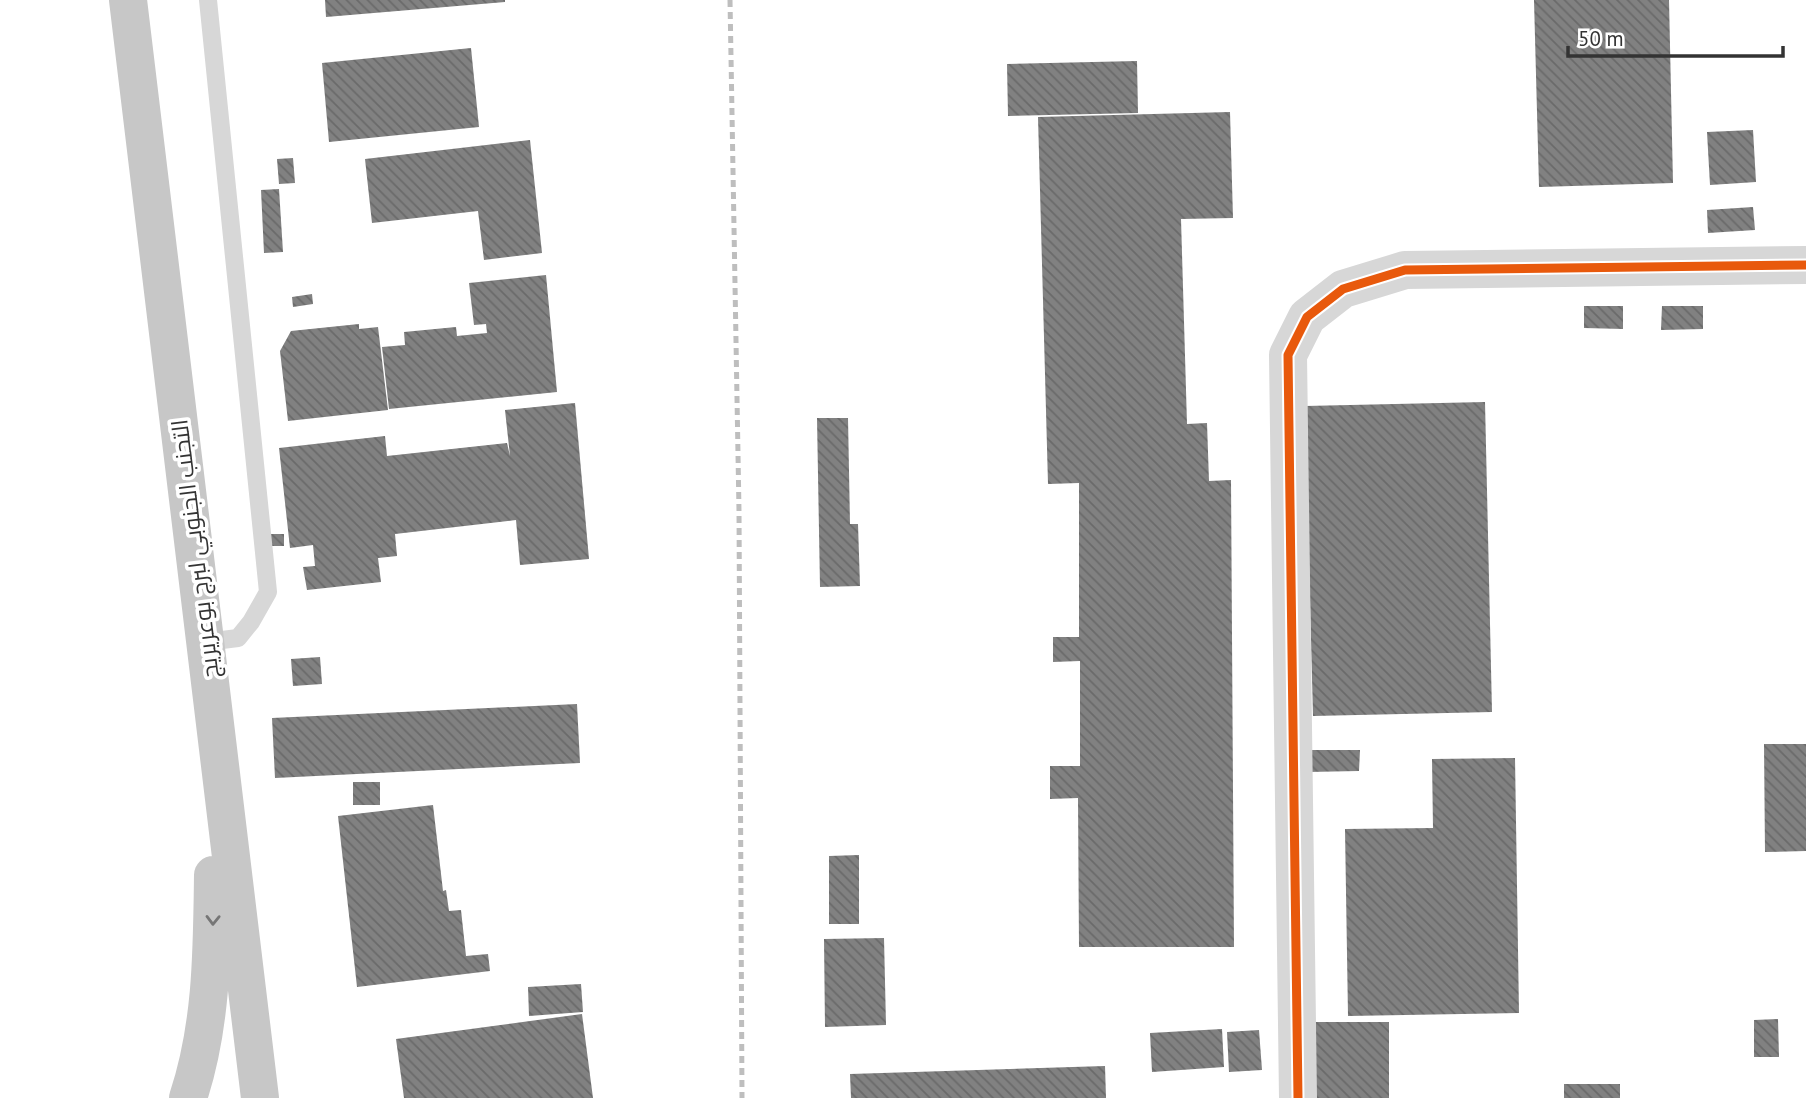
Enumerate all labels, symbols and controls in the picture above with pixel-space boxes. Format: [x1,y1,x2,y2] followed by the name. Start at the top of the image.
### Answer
[1568,14,1783,58] scale bar
[1578,25,1624,52] text: 50 m
[164,417,229,680] street label: التجنب الجنوبي لبرج بوعريريج
[205,916,221,926] one-way arrow

